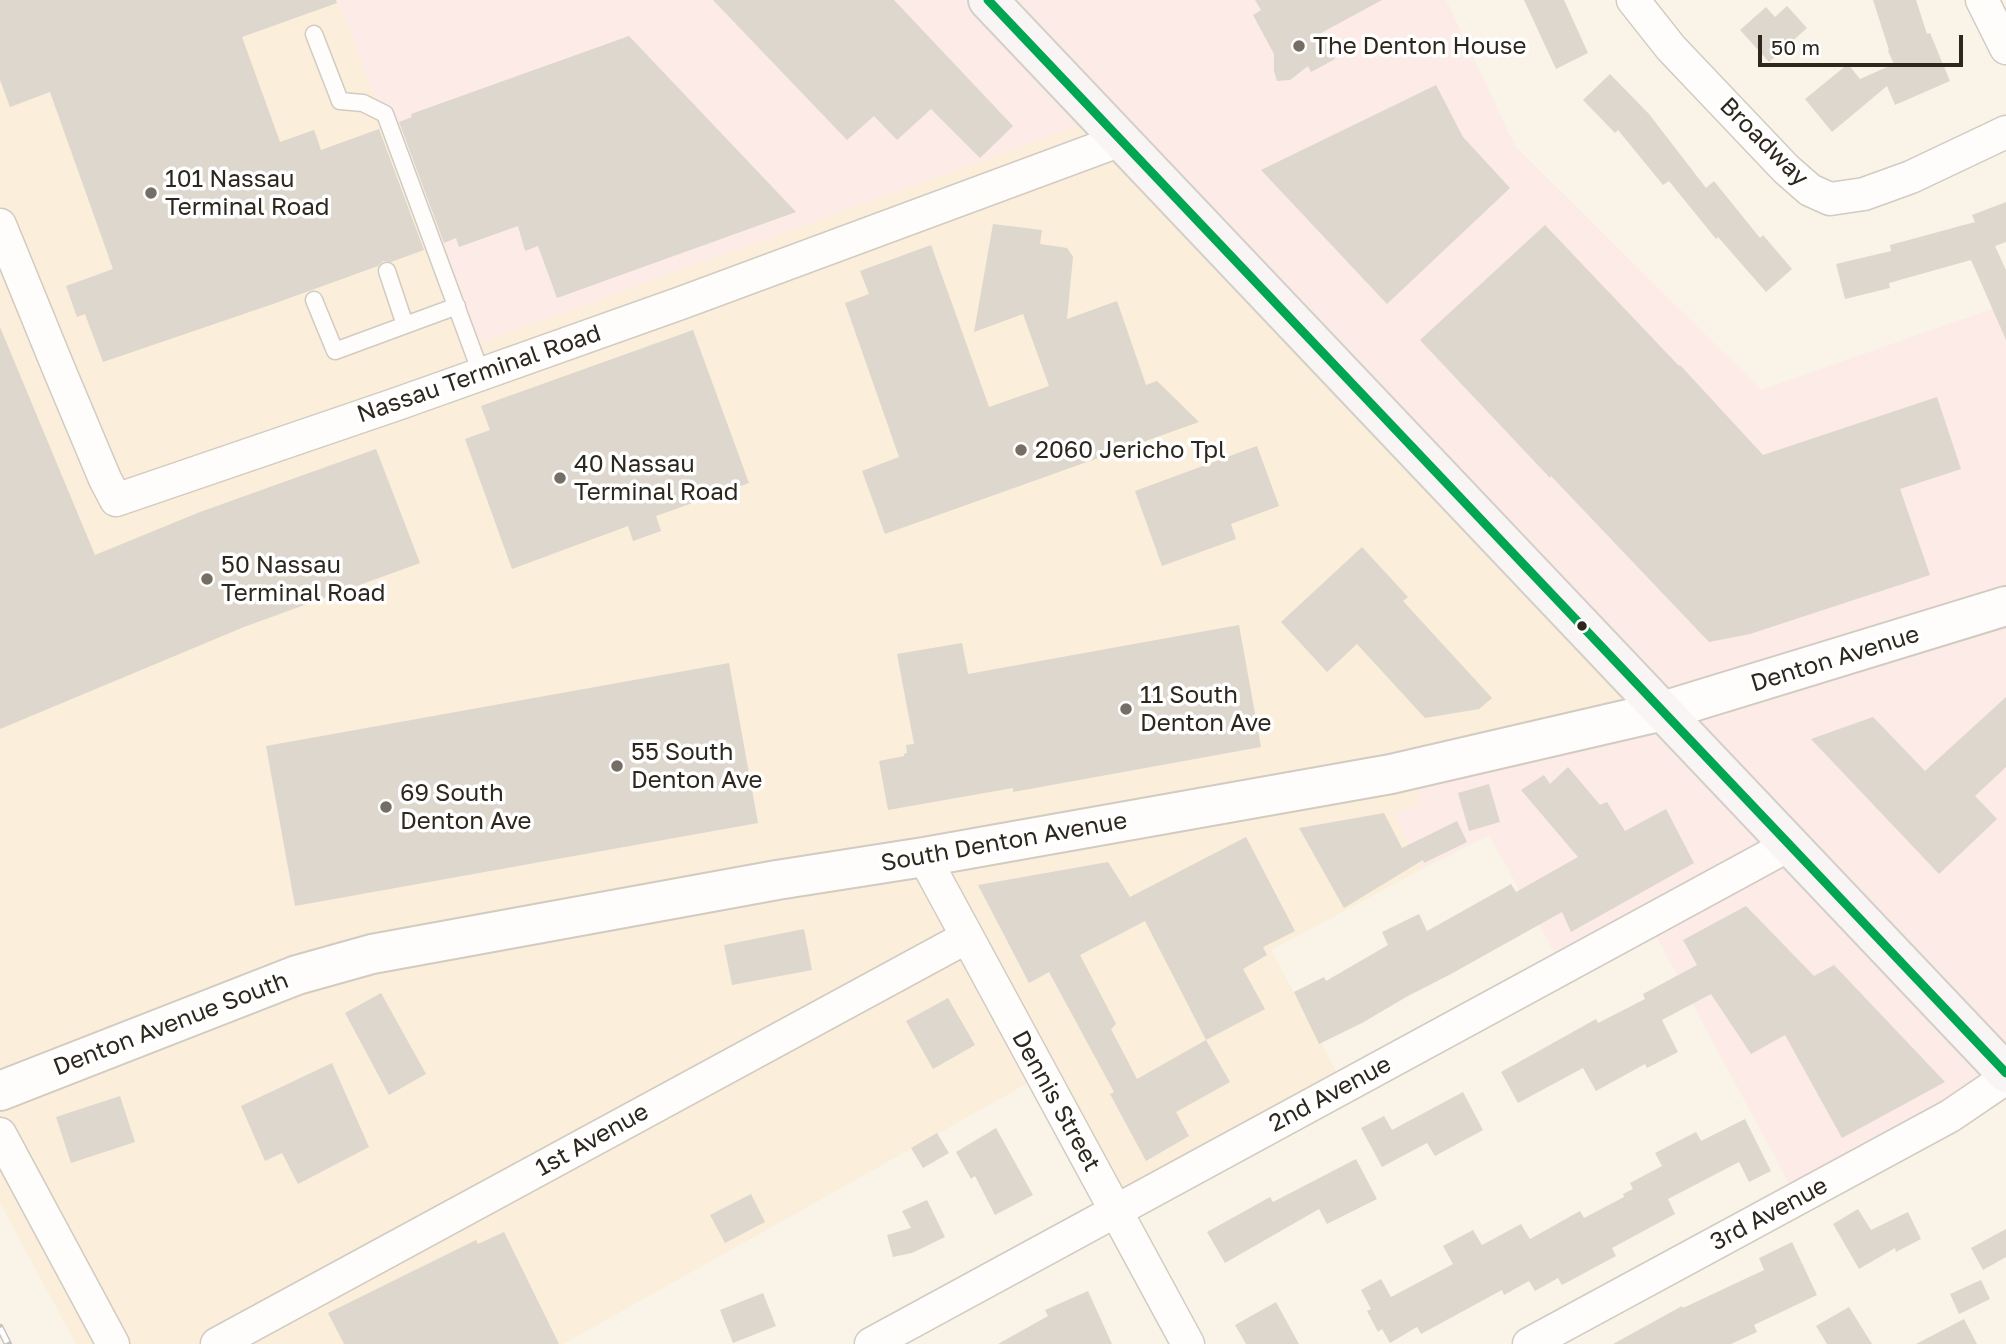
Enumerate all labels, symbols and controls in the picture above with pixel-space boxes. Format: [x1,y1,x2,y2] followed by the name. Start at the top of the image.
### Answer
[1761,21,1966,65] scale bar
[1313,32,1526,60] place label: The Denton House
[1771,34,1820,60] text: 50 m
[1291,38,1307,54] marker: The Denton House
[1714,92,1814,192] street label: Broadway
[165,165,329,221] place label: 101 Nassau Terminal Road
[143,185,159,201] marker: 101 Nassau Terminal Road
[353,319,605,429] street label: Nassau Terminal Road
[1035,436,1226,464] place label: 2060 Jericho Tpl
[1013,442,1029,458] marker: 2060 Jericho Tpl
[574,450,738,506] place label: 40 Nassau Terminal Road
[552,470,568,486] marker: 40 Nassau Terminal Road
[221,551,385,607] place label: 50 Nassau Terminal Road
[199,571,215,587] marker: 50 Nassau Terminal Road
[1575,619,1589,633] unlabelled marker
[1747,620,1923,698] street label: Denton Avenue
[1140,681,1272,737] place label: 11 South Denton Ave
[1118,701,1134,717] marker: 11 South Denton Ave
[631,738,763,794] place label: 55 South Denton Ave
[609,758,625,774] marker: 55 South Denton Ave
[400,779,532,835] place label: 69 South Denton Ave
[378,799,394,815] marker: 69 South Denton Ave
[879,806,1129,878] street label: South Denton Avenue
[49,966,293,1082] street label: Denton Avenue South
[1005,1026,1107,1176] street label: Dennis Street
[1264,1050,1396,1138] street label: 2nd Avenue
[530,1097,654,1183] street label: 1st Avenue
[1705,1171,1833,1257] street label: 3rd Avenue

